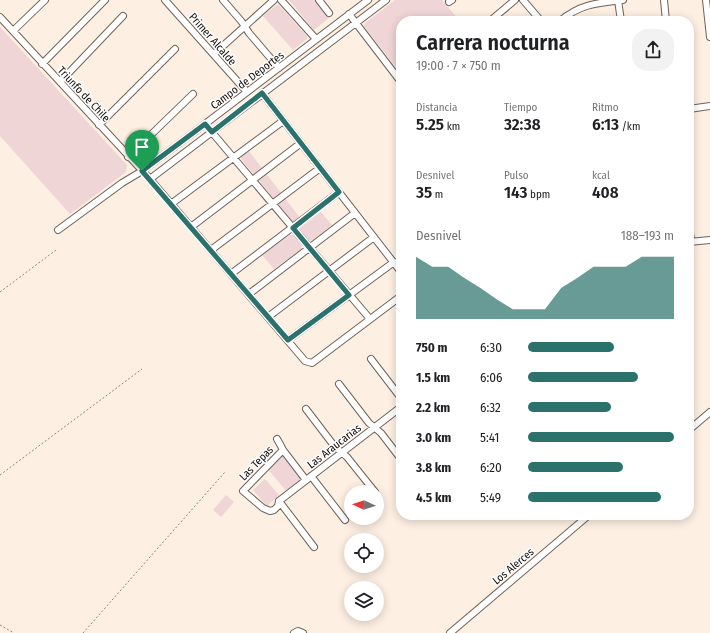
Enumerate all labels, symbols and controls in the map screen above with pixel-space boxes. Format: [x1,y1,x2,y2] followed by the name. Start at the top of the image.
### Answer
[186,10,239,68] street label: Primer Alcalde
[416,29,570,56] text: Carrera nocturna
[632,29,674,71] button: share
[208,48,287,112] street label: Campo de Deportes
[416,58,501,73] text: 19:00 · 7 × 750 m
[55,64,113,125] street label: Triunfo de Chile
[416,101,457,114] text: Distancia
[504,101,537,114] text: Tiempo
[592,101,619,114] text: Ritmo
[416,114,444,135] text: 5.25
[504,114,541,135] text: 32:38
[592,114,619,135] text: 6:13
[444,120,460,133] text: km
[619,120,640,133] text: /km
[125,130,159,171] pin
[131,136,153,158] icon: arrive
[416,169,454,182] text: Desnivel
[504,169,529,182] text: Pulso
[592,169,610,182] text: kcal
[416,182,432,203] text: 35
[504,182,527,203] text: 143
[592,182,619,203] text: 408
[432,188,443,201] text: m
[527,188,550,201] text: bpm
[416,228,461,243] text: Desnivel
[621,228,674,243] text: 188–193 m
[416,340,448,355] text: 750 m
[480,340,502,355] text: 6:30
[416,370,450,385] text: 1.5 km
[480,370,502,385] text: 6:06
[416,400,450,415] text: 2.2 km
[480,400,501,415] text: 6:32
[305,421,364,471] street label: Las Araucarias
[416,430,451,445] text: 3.0 km
[480,430,499,445] text: 5:41
[237,443,276,483] street label: Las Tepas
[416,460,451,475] text: 3.8 km
[480,460,502,475] text: 6:20
[344,485,384,525] north arrow
[344,485,384,621] map controls
[416,490,451,505] text: 4.5 km
[480,490,501,505] text: 5:49
[344,533,384,573] button: locate
[490,545,537,587] street label: Los Alerces
[344,581,384,621] button: layers

